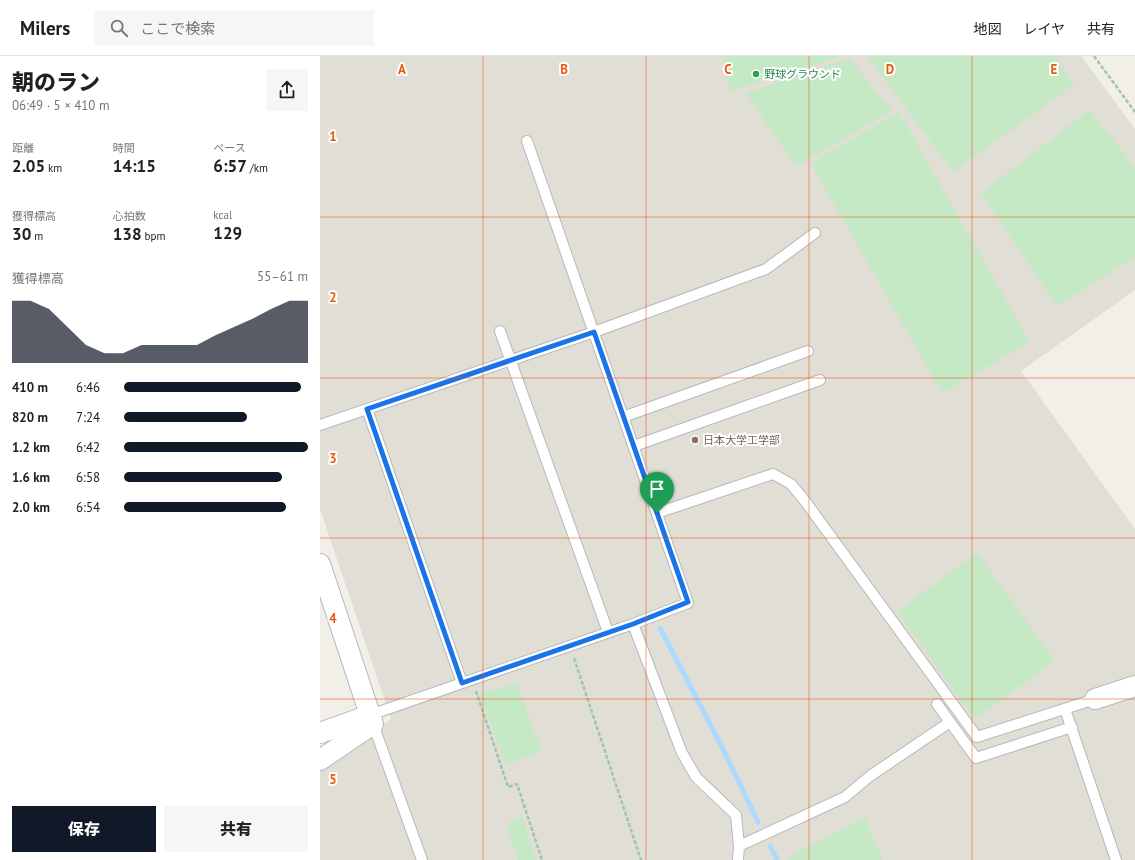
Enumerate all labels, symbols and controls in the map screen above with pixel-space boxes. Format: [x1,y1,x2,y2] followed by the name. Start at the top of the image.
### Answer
[94,10,374,46] search box
[20,16,70,40] text: Milers
[108,17,130,39] icon: search
[140,19,215,38] text: ここで検索
[973,20,1001,38] text: 地図
[1023,20,1065,38] text: レイヤ
[1087,20,1115,38] text: 共有
[398,61,406,78] text: A
[560,61,568,78] text: B
[724,61,732,78] text: C
[886,61,894,78] text: D
[1051,61,1058,78] text: E
[764,67,841,81] place label: 野球グラウンド
[12,68,100,96] text: 朝のラン
[266,69,308,111] button: share
[751,69,761,79] marker: 野球グラウンド
[12,97,109,114] text: 06:49 · 5 × 410 m
[329,128,337,145] text: 1
[12,141,34,155] text: 距離
[113,141,135,155] text: 時間
[213,141,246,155] text: ペース
[12,155,45,177] text: 2.05
[113,155,156,177] text: 14:15
[213,155,247,177] text: 6:57
[45,161,62,175] text: km
[247,161,268,175] text: /km
[213,208,232,222] text: kcal
[12,209,56,223] text: 獲得標高
[113,209,146,223] text: 心拍数
[213,222,242,244] text: 129
[12,223,31,245] text: 30
[113,223,142,245] text: 138
[31,229,43,243] text: m
[142,229,165,243] text: bpm
[257,268,308,285] text: 55–61 m
[12,270,64,287] text: 獲得標高
[329,289,337,306] text: 2
[12,379,48,396] text: 410 m
[76,379,100,396] text: 6:46
[12,409,48,426] text: 820 m
[76,409,100,426] text: 7:24
[703,433,780,447] place label: 日本大学工学部
[690,435,700,445] marker: 日本大学工学部
[12,439,50,456] text: 1.2 km
[76,439,100,456] text: 6:42
[329,450,337,467] text: 3
[12,469,50,486] text: 1.6 km
[76,469,100,486] text: 6:58
[640,472,674,513] pin
[646,478,668,500] icon: arrive
[12,499,50,516] text: 2.0 km
[76,499,100,516] text: 6:54
[329,610,337,627] text: 4
[329,771,337,788] text: 5
[12,806,156,852] button: 保存
[164,806,308,852] button: 共有

